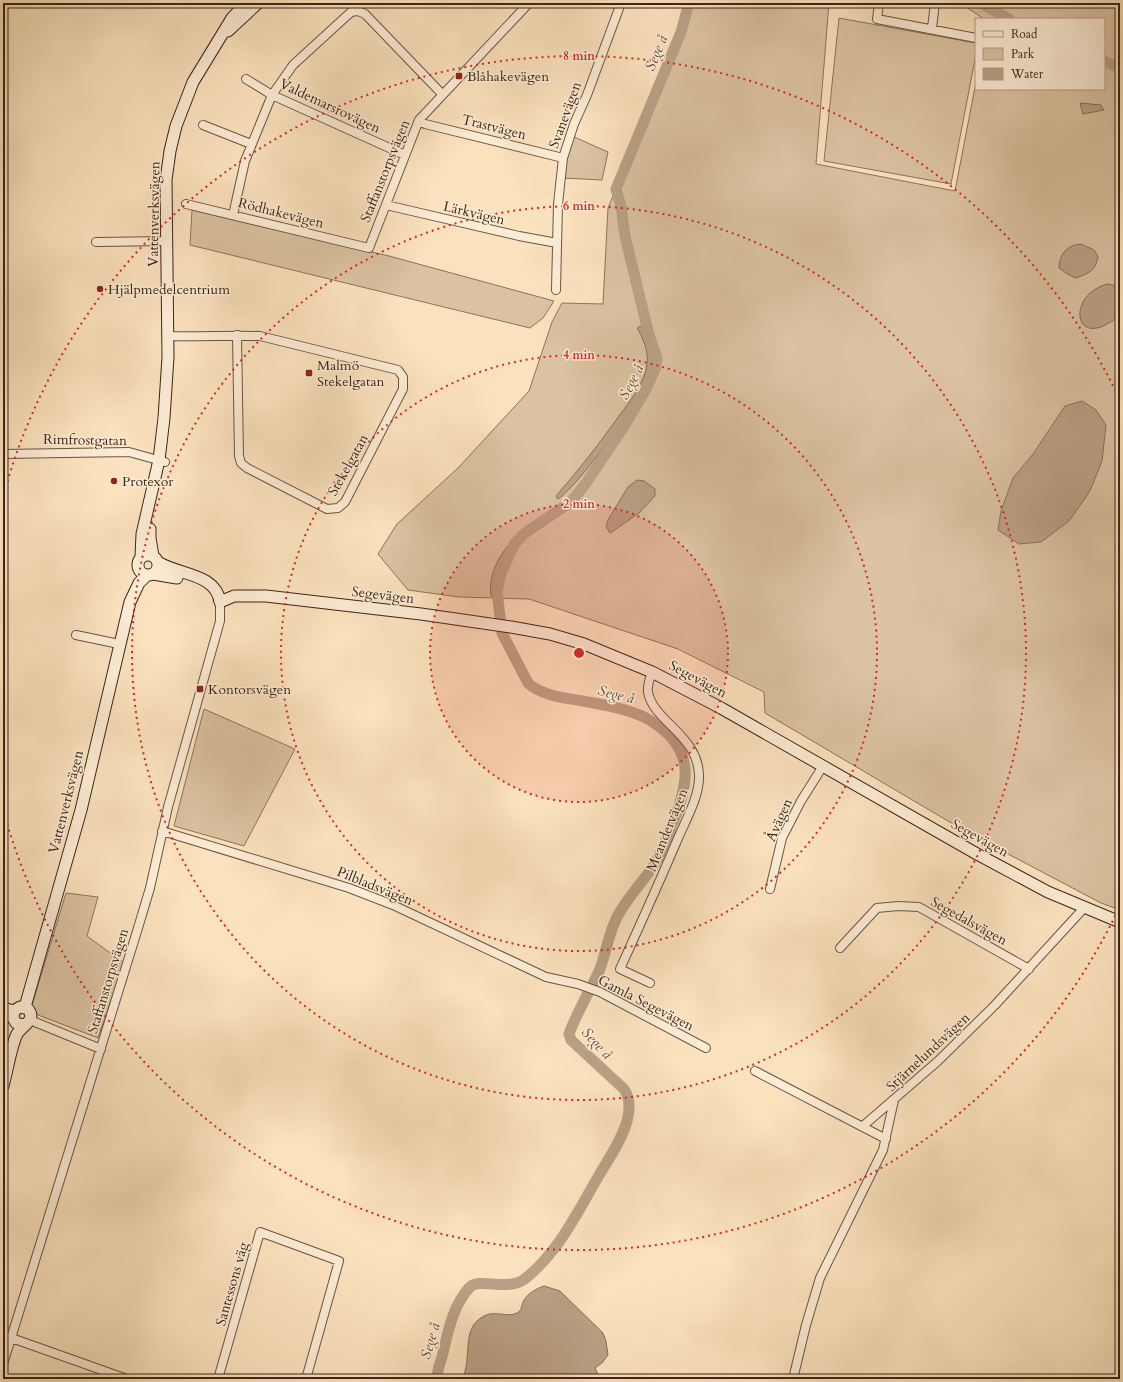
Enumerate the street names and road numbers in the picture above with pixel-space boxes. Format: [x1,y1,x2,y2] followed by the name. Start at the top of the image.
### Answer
[276,74,384,138] street label: Valdemarsrovägen
[544,79,586,151] street label: Svanevägen
[460,110,528,144] street label: Trastvägen
[356,117,414,225] street label: Staffanstorpsvägen
[144,161,164,267] street label: Vattenverksvägen
[236,193,326,233] street label: Rödhakevägen
[441,197,507,229] street label: Lärkvägen
[43,430,127,450] street label: Rimfrostgatan
[323,431,373,499] street label: Stekelgatan
[351,582,415,608] street label: Segevägen
[666,656,730,702] street label: Segevägen
[44,748,88,856] street label: Vattenverksvägen
[642,786,692,874] street label: Meandervägen
[761,795,797,845] street label: Åvägen
[948,814,1012,862] street label: Segevägen
[334,862,416,910] street label: Pilbladsvägen
[927,892,1011,950] street label: Segedalsvägen
[83,926,133,1036] street label: Staffanstorpsvägen
[595,971,697,1035] street label: Gamla Segevägen
[882,1008,974,1096] street label: Stjärnelundsvägen
[211,1240,253,1328] street label: Santessons väg

